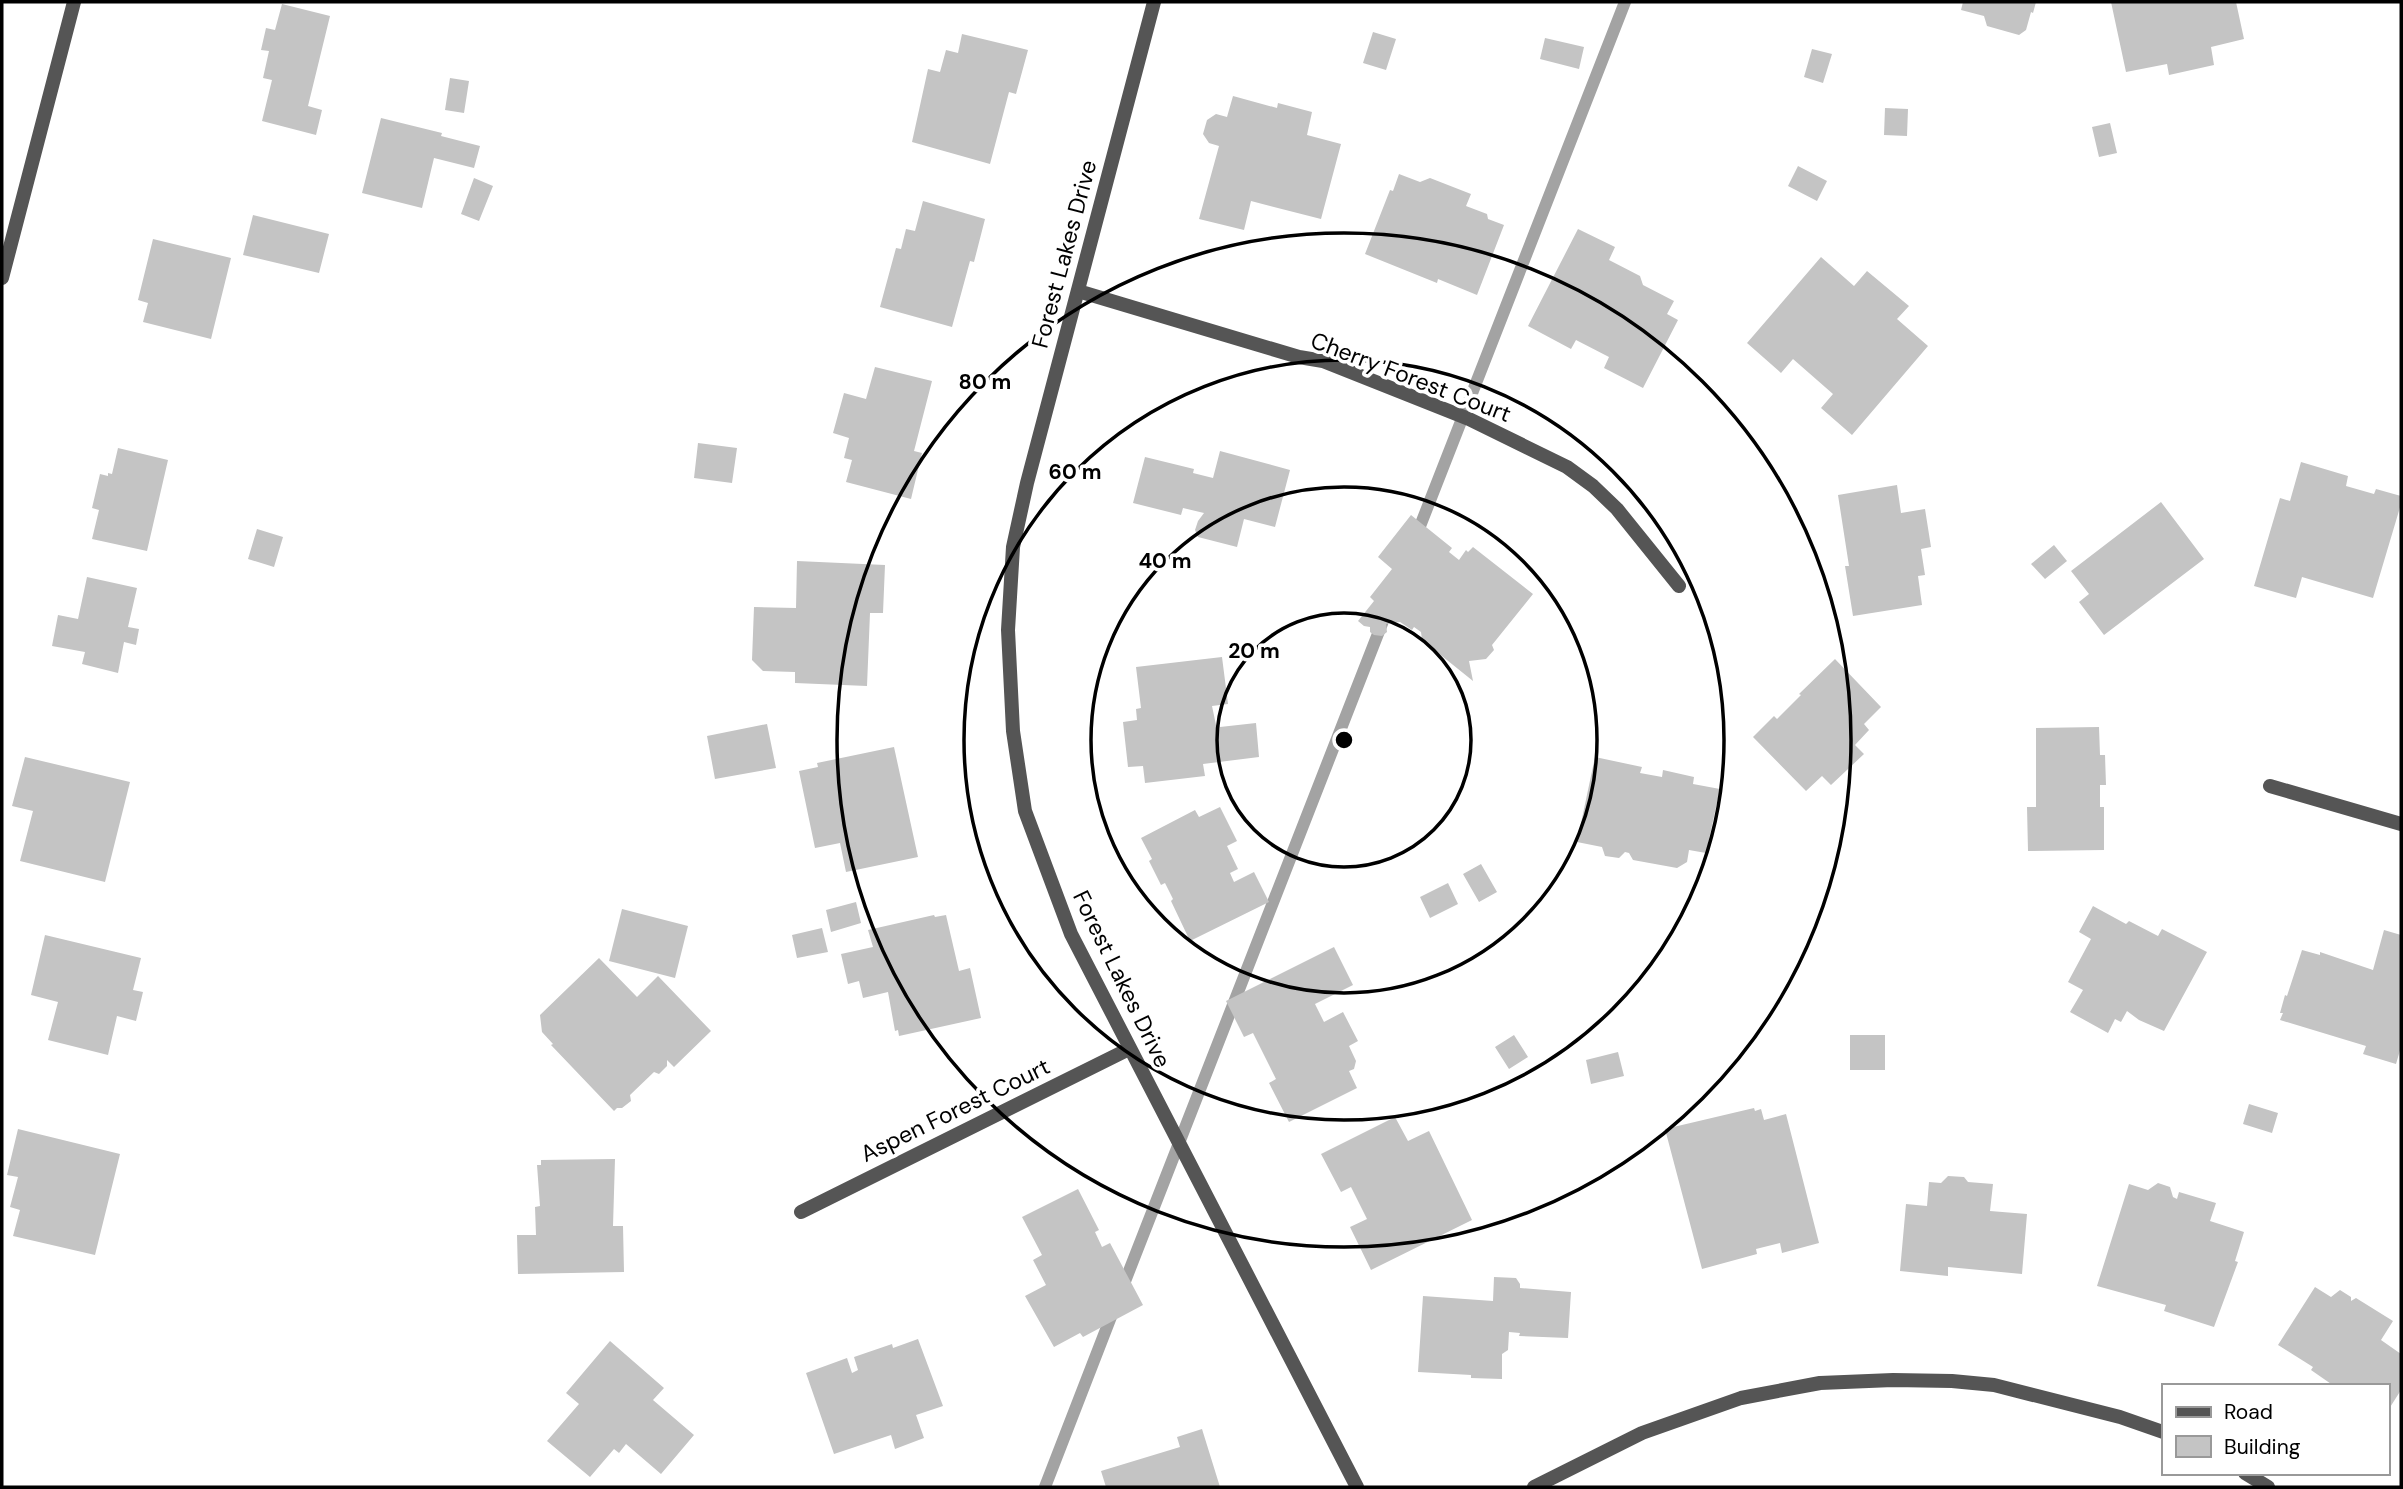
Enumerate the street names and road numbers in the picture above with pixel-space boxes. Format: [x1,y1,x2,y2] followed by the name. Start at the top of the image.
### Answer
[1024,157,1104,351] street label: Forest Lakes Drive
[1307,325,1515,429] street label: Cherry Forest Court
[1066,886,1178,1072] street label: Forest Lakes Drive
[855,1051,1055,1169] street label: Aspen Forest Court

